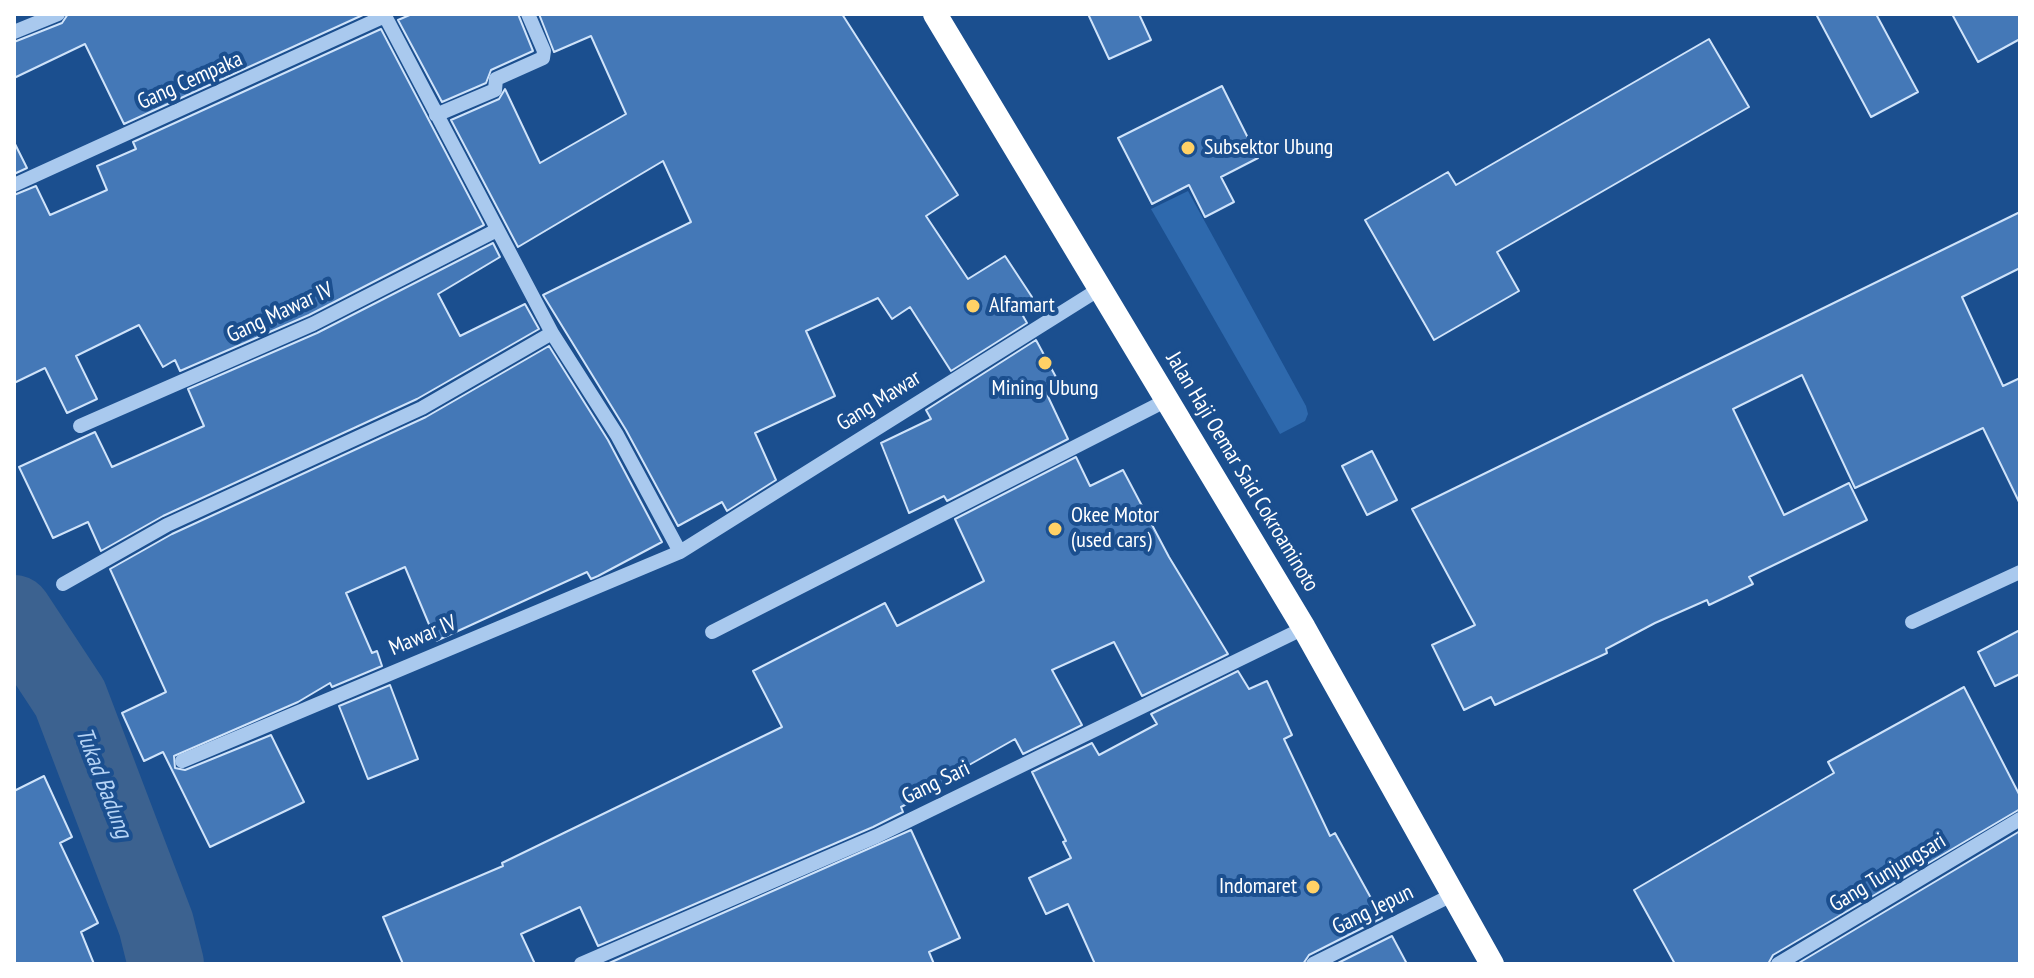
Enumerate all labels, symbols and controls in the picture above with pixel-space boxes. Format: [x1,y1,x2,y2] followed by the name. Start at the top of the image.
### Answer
[133,46,247,116] street label: Gang Cempaka
[1204,135,1333,161] place label: Subsektor Ubung
[1179,139,1197,157] marker: Subsektor Ubung
[223,277,337,349] street label: Gang Mawar IV
[989,293,1055,319] place label: Alfamart
[964,297,982,315] marker: Alfamart
[1160,347,1324,597] street label: Jalan Haji Oemar Said Cokroaminoto
[1036,354,1054,372] marker: Mining Ubung
[832,365,926,437] street label: Gang Mawar
[992,376,1098,402] place label: Mining Ubung
[1071,503,1159,554] place label: Okee Motor (used cars)
[1046,520,1064,538] marker: Okee Motor (used cars)
[385,610,461,662] street label: Mawar IV
[69,724,137,842] water label: Tukad Badung
[898,755,974,811] street label: Gang Sari
[1825,828,1951,918] street label: Gang Tunjungsari
[1219,874,1297,900] place label: Indomaret
[1304,878,1322,896] marker: Indomaret
[1328,879,1418,941] street label: Gang Jepun

